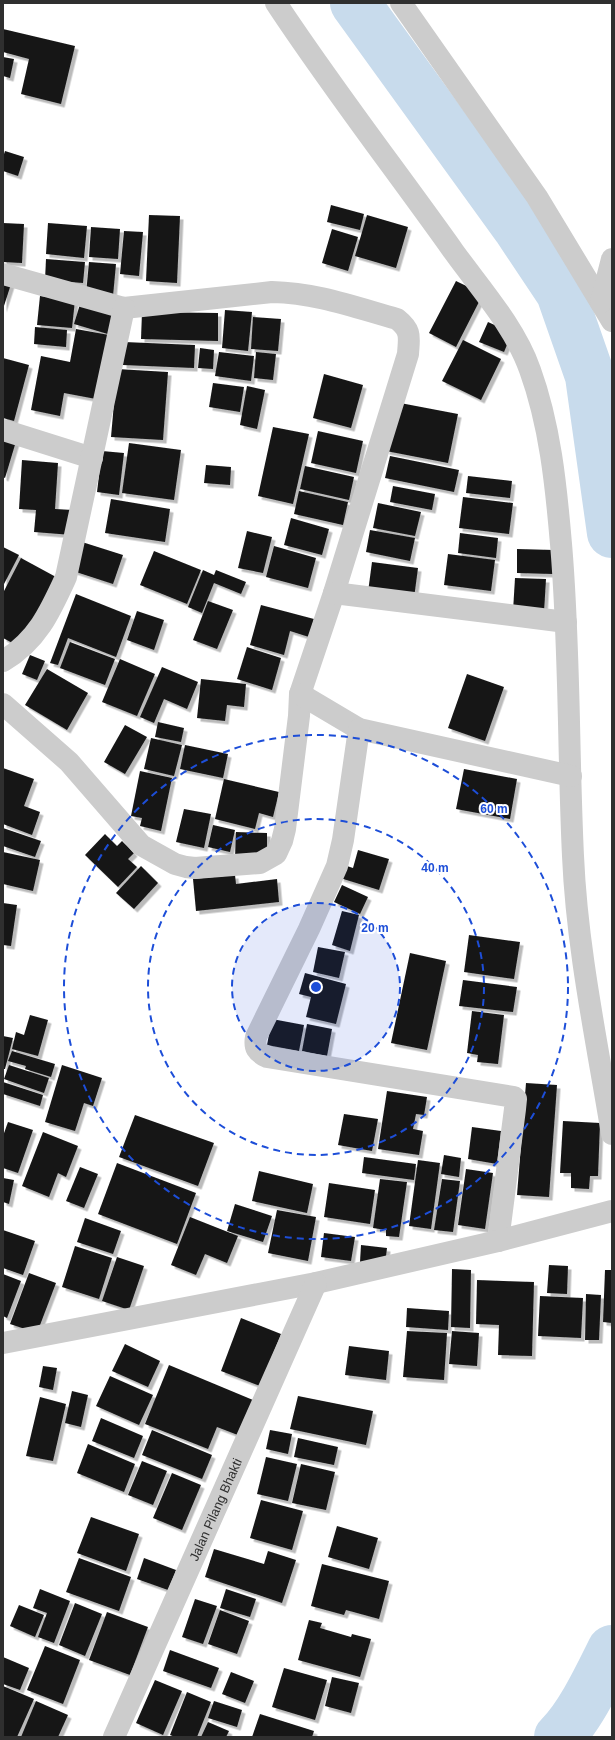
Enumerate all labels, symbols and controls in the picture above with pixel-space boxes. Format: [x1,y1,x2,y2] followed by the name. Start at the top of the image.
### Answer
[480,802,508,816] text: 60 m
[421,861,449,875] text: 40 m
[361,921,389,935] text: 20 m
[309,980,323,994] centre of rings
[186,1456,245,1563] street label: Jalan Pilang Bhakti

